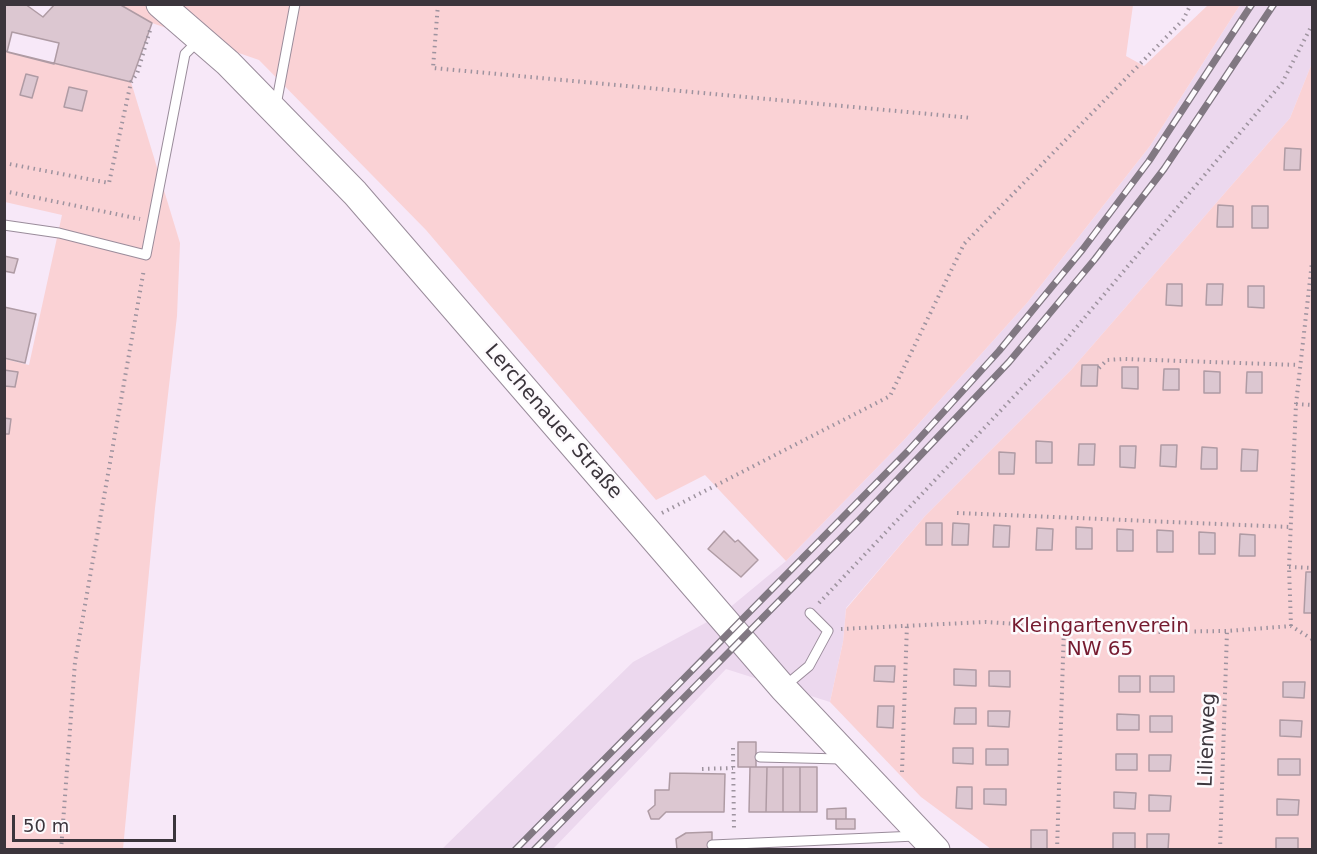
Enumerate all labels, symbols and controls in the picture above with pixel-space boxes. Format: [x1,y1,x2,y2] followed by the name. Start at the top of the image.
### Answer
[479,340,627,504] street label: Lerchenauer Straße
[1011,615,1189,662] park label: Kleingartenverein NW 65
[1194,693,1222,787] street label: Lilienweg
[15,803,178,841] scale bar
[23,815,69,836] text: 50 m

